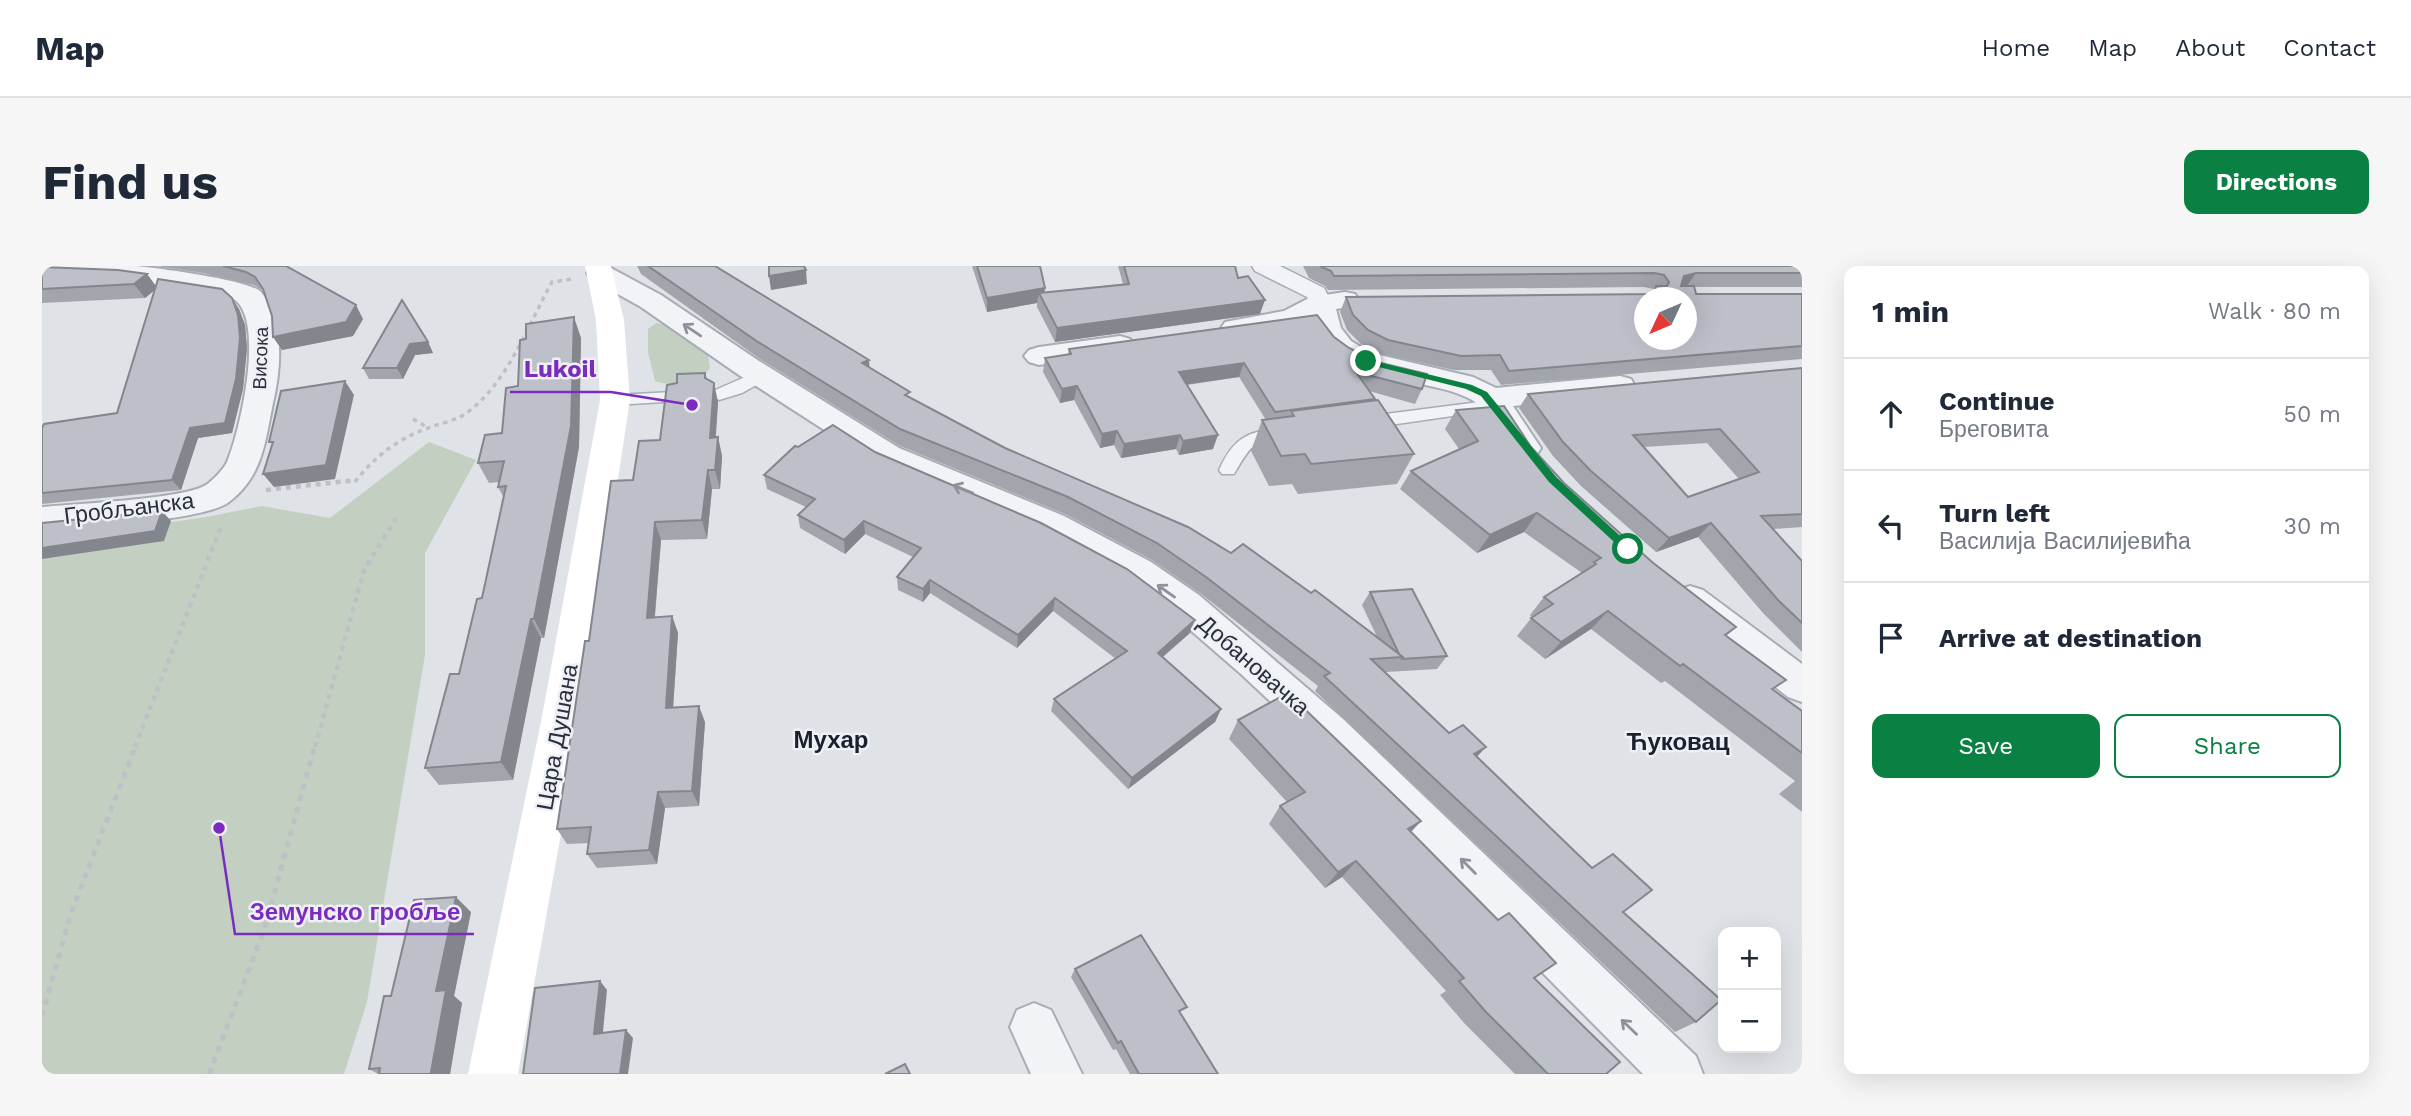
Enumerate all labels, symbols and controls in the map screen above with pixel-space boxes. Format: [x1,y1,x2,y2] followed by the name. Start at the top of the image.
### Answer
[35,29,105,68] text: Map
[1982,34,2050,62] text: Home
[2088,34,2137,62] text: Map
[2175,34,2245,62] text: About
[2283,34,2376,62] text: Contact
[2184,150,2369,214] button: Directions
[42,153,218,211] text: Find us
[1634,287,1697,350] north arrow
[1872,294,1949,329] text: 1 min
[2208,298,2341,325] text: Walk · 80 m
[683,323,702,337] one-way arrow
[248,326,273,390] street label: Висока
[1350,345,1381,376] route end
[510,347,611,392] callout: Lukoil
[524,355,596,383] text: Lukoil
[1939,386,2055,416] text: Continue
[1872,395,1910,433] icon: ahead
[2284,401,2341,428] text: 50 m
[1939,416,2049,443] text: Бреговита
[953,482,975,495] one-way arrow
[62,487,196,530] street label: Гробљанска
[1939,498,2050,528] text: Turn left
[1872,507,1910,545] icon: left
[2284,513,2341,540] text: 30 m
[1939,528,2191,555] text: Василија Василијевића
[1612,533,1643,564] route start
[1157,584,1176,598] one-way arrow
[1192,610,1315,721] street label: Добановачка
[1872,619,1910,657] icon: arrive
[1939,623,2202,653] text: Arrive at destination
[531,662,584,812] street label: Цара Душана
[1872,714,2100,778] button: Save
[2114,714,2341,778] button: Share
[794,726,869,754] district label: Мухар
[1626,728,1730,756] district label: Ћуковац
[1460,858,1477,875] one-way arrow
[235,889,474,934] callout: Земунско гробље
[250,898,460,926] text: Земунско гробље
[1718,927,1781,1053] map controls
[1718,927,1781,990] button: +
[1718,990,1781,1053] button: −
[1621,1018,1638,1035] one-way arrow

